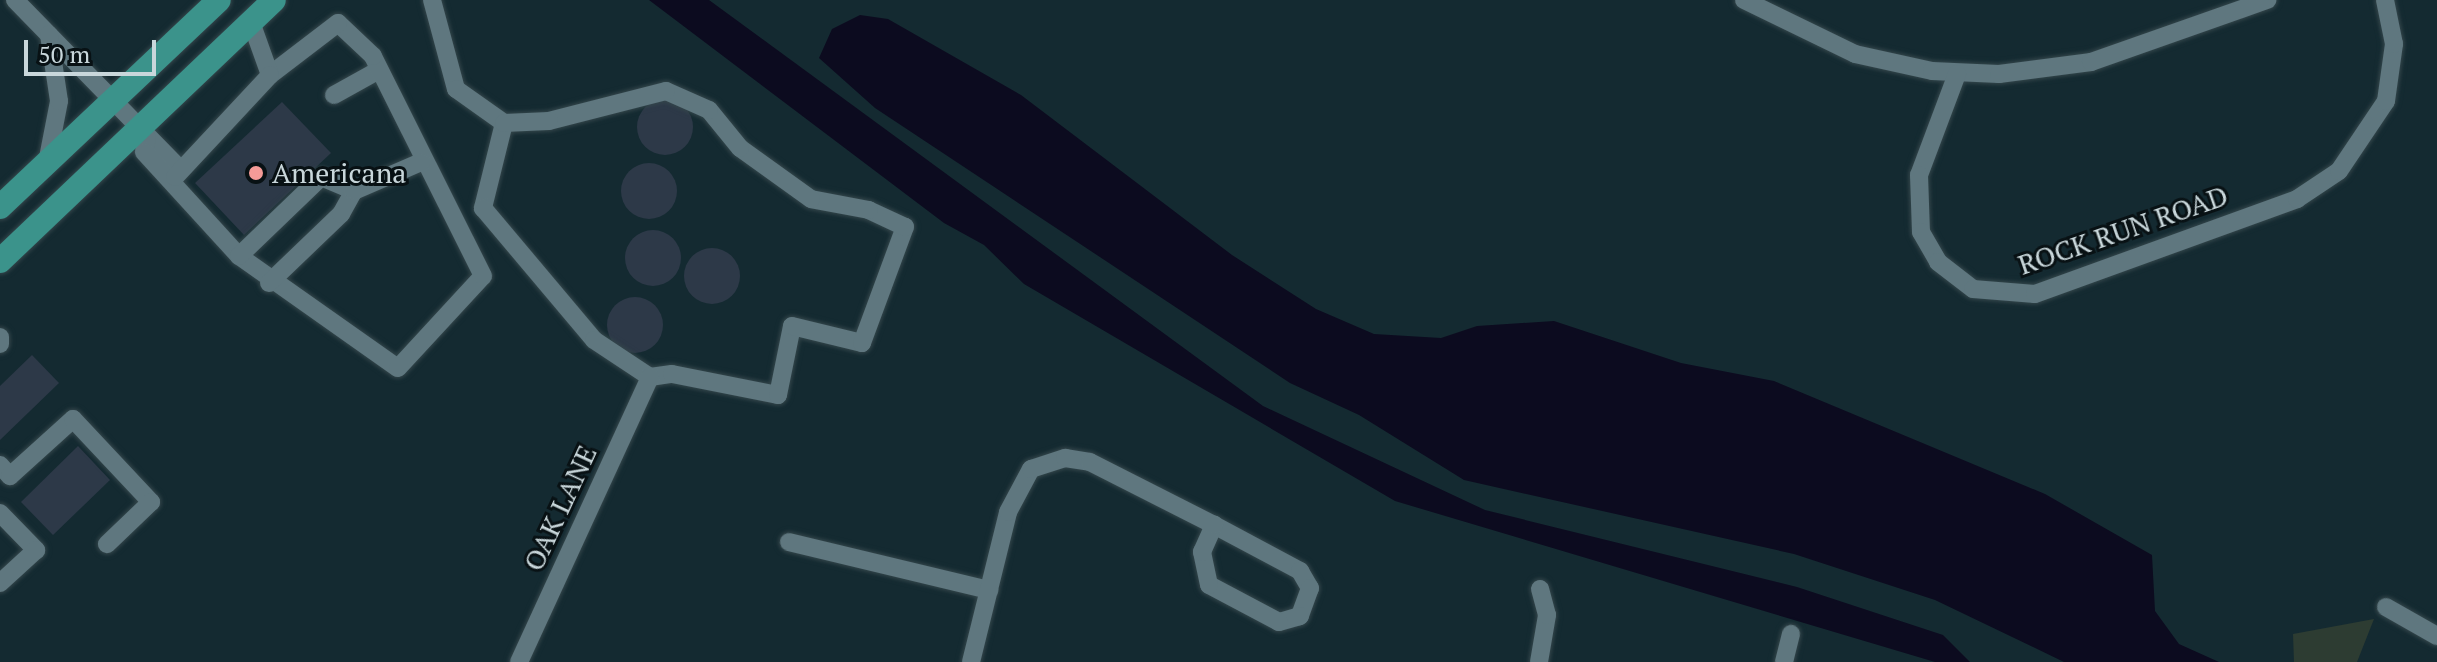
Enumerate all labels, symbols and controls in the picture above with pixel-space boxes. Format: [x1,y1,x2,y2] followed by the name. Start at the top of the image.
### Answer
[28,24,160,74] scale bar
[38,38,90,70] text: 50 m
[272,156,407,190] place label: Americana
[247,164,265,182] marker: Americana
[2014,178,2232,282] street label: ROCK RUN ROAD
[516,440,604,576] street label: OAK LANE

